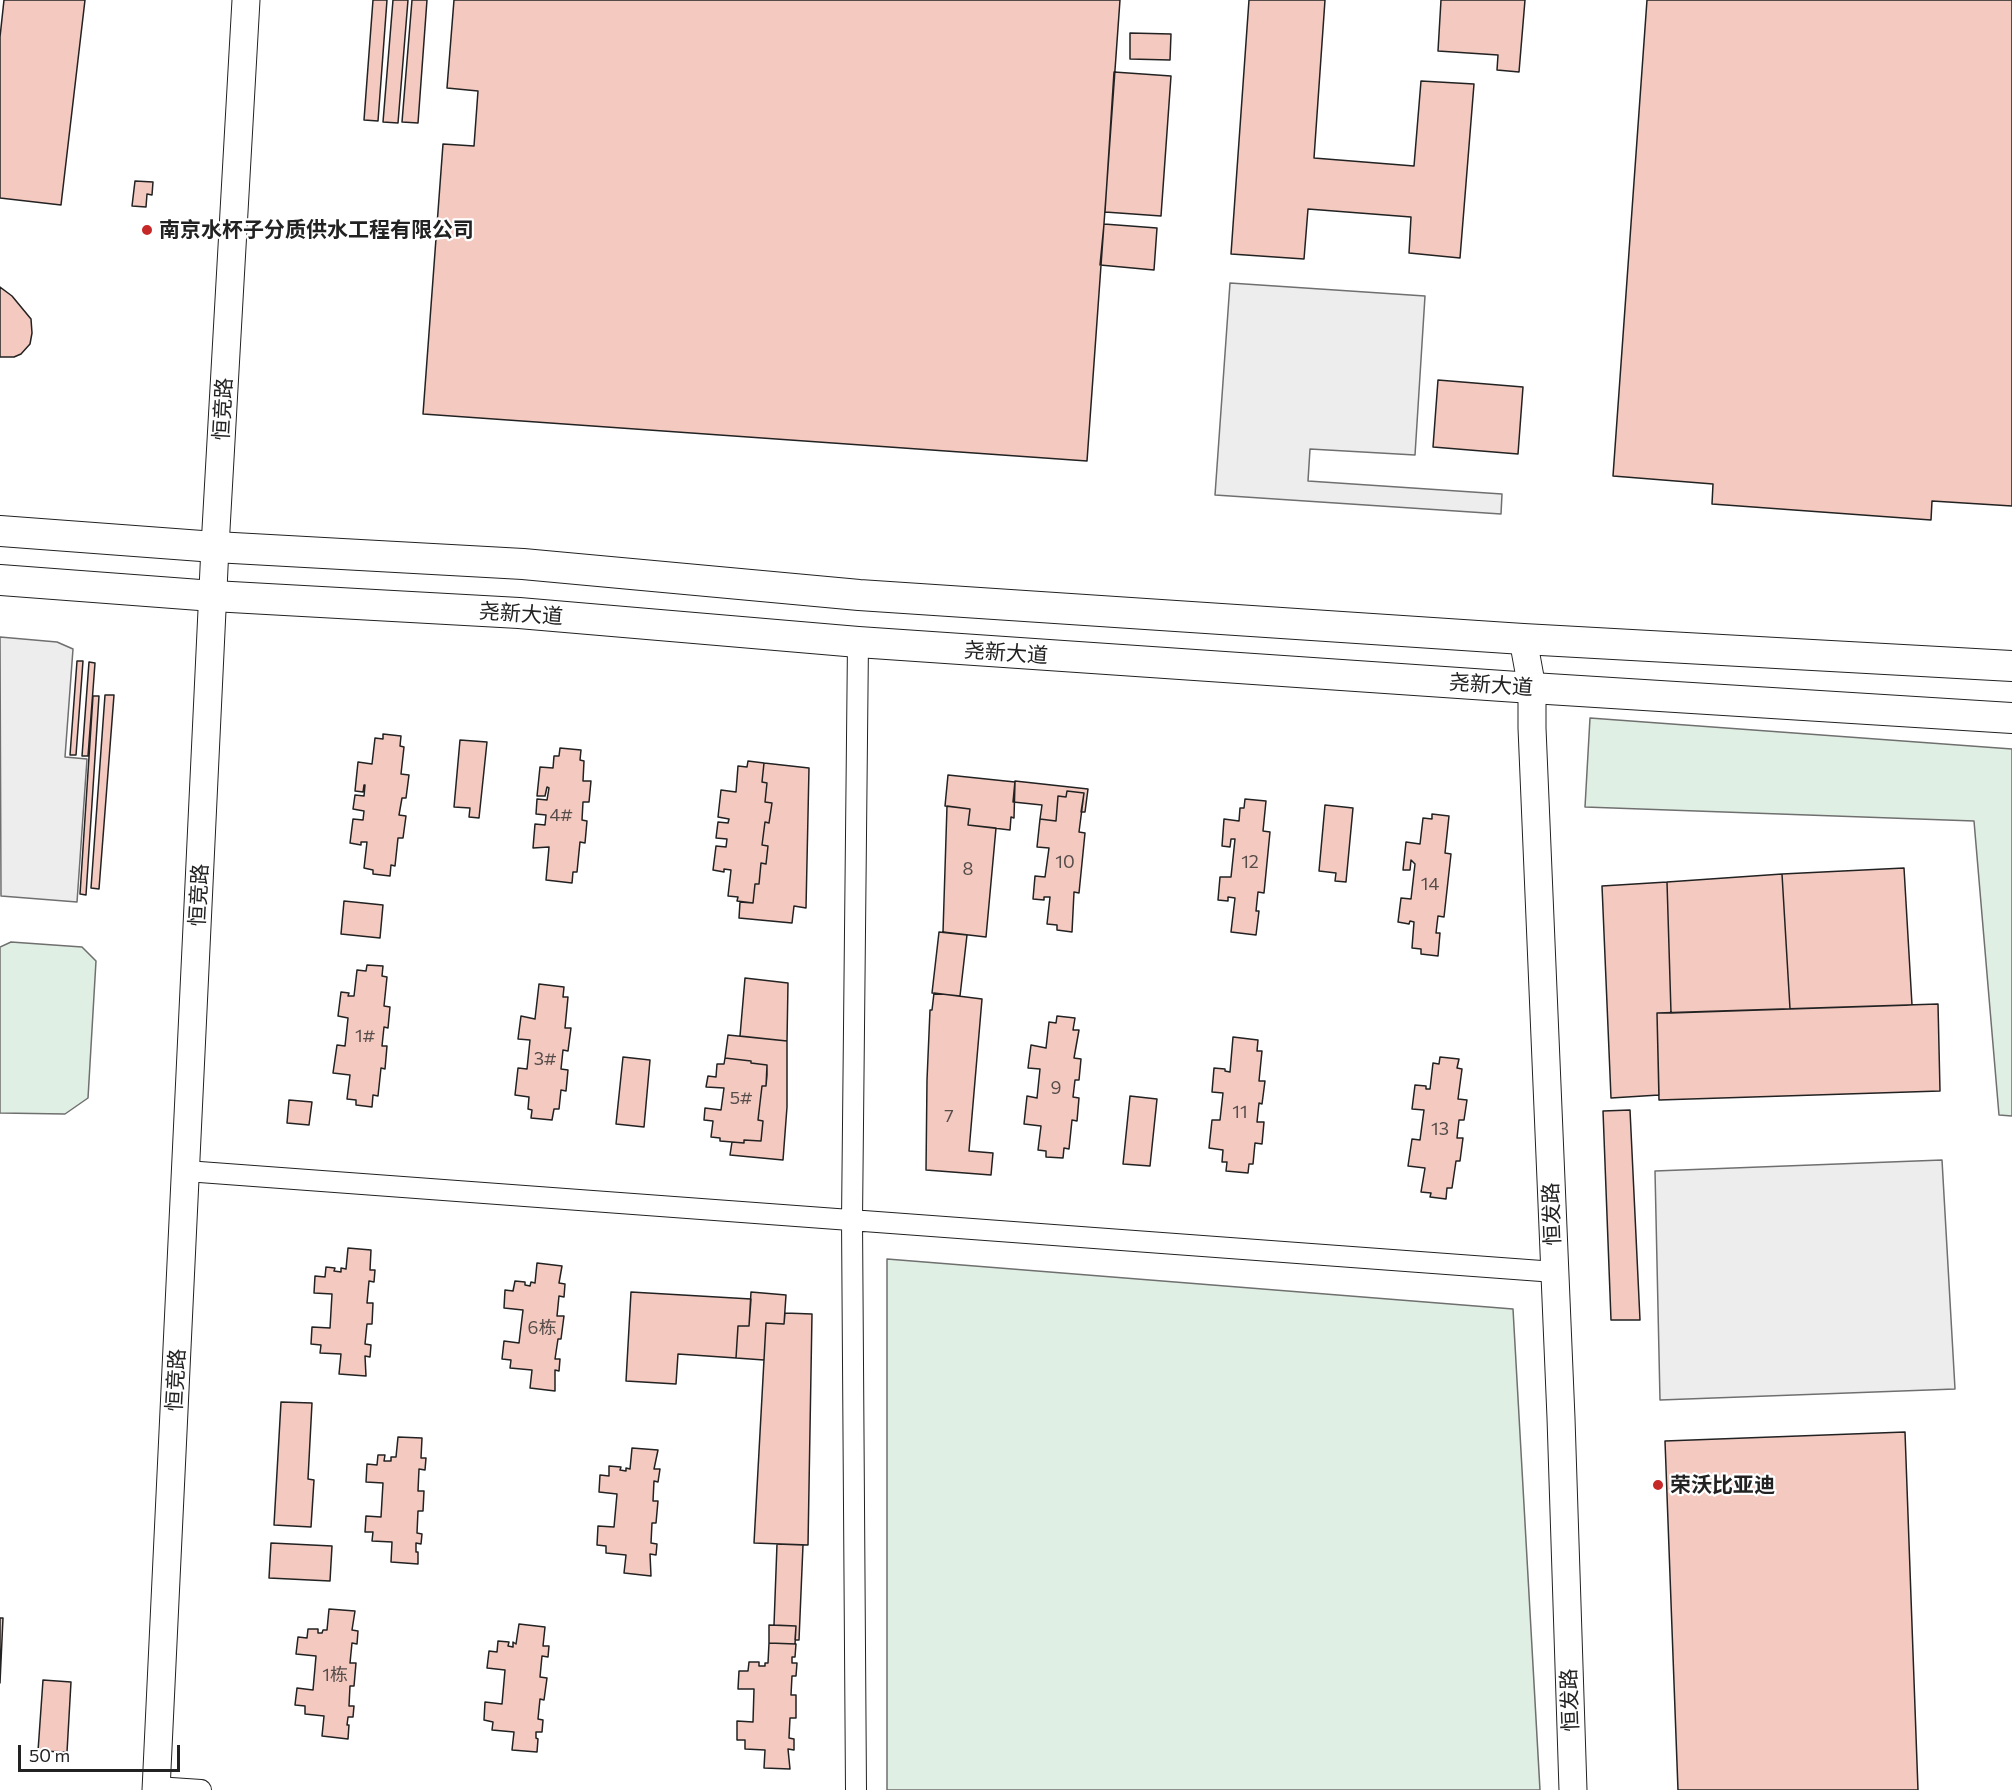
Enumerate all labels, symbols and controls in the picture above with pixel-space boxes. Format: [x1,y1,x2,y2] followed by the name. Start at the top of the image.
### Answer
[159,217,474,243] place label: 南京水杯子分质供水工程有限公司
[140,223,154,237] marker: 南京水杯子分质供水工程有限公司
[209,377,237,441] street label: 恒竞路
[478,599,564,629] street label: 尧新大道
[963,638,1049,668] street label: 尧新大道
[1448,670,1534,700] street label: 尧新大道
[549,804,573,826] house number: 4#
[1055,851,1075,873] house number: 10
[1241,851,1259,873] house number: 12
[963,858,973,880] house number: 8
[185,863,213,927] street label: 恒竞路
[1421,873,1439,895] house number: 14
[355,1025,375,1047] house number: 1#
[534,1048,556,1070] house number: 3#
[1051,1077,1061,1099] house number: 9
[730,1087,752,1109] house number: 5#
[1232,1101,1248,1123] house number: 11
[944,1105,954,1127] house number: 7
[1431,1118,1449,1140] house number: 13
[1538,1182,1566,1246] street label: 恒发路
[528,1317,556,1339] house number: 6栋
[162,1348,190,1412] street label: 恒竞路
[1670,1472,1775,1498] place label: 荣沃比亚迪
[1651,1478,1665,1492] marker: 荣沃比亚迪
[322,1664,348,1686] house number: 1栋
[1556,1668,1584,1732] street label: 恒发路
[21,1733,183,1771] scale bar
[29,1744,70,1766] text: 50 m

